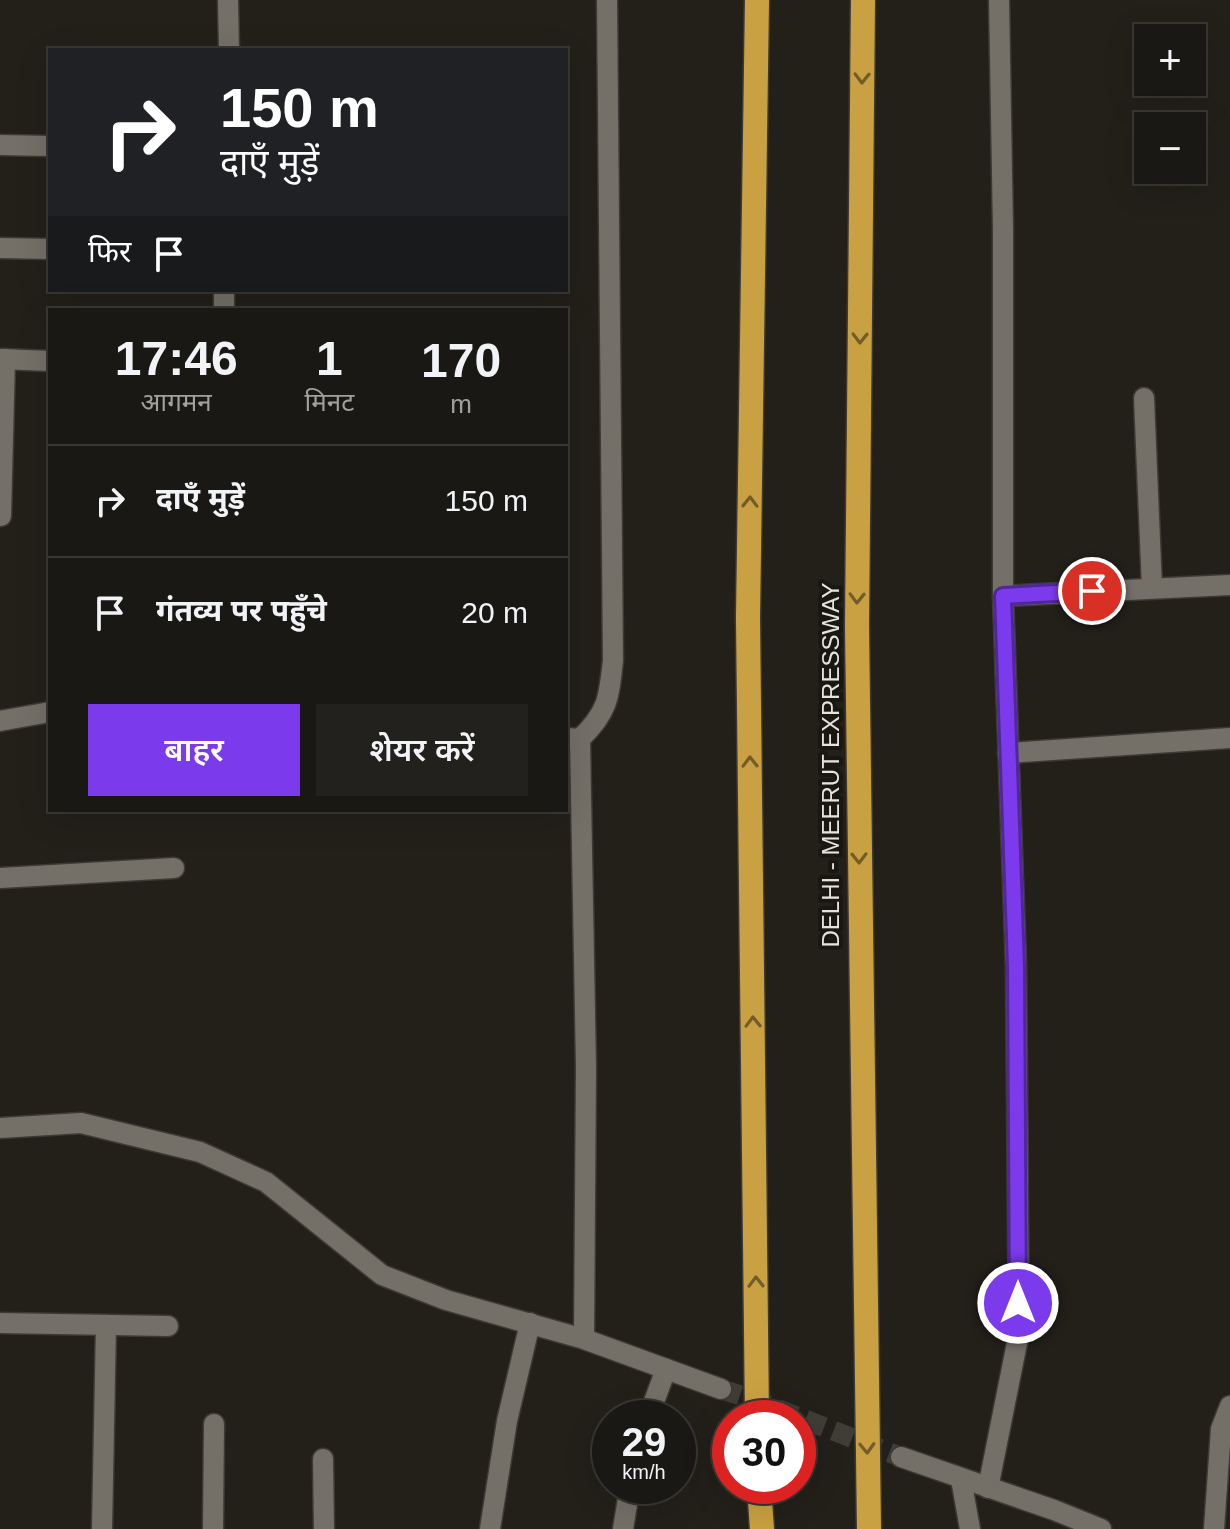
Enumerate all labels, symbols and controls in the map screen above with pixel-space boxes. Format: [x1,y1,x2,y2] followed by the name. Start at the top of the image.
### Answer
[1134,24,1206,184] map controls
[1134,24,1206,96] button: +
[853,72,871,85] one-way arrow
[220,76,379,139] text: 150 m
[88,80,192,184] icon: right
[1134,112,1206,184] button: −
[220,142,319,183] text: दाएँ मुड़ें
[147,232,191,276] icon: arrive
[88,235,131,268] text: फिर
[115,332,238,385] text: 17:46
[316,332,343,385] text: 1
[851,332,868,345] one-way arrow
[421,334,501,387] text: 170
[141,387,212,417] text: आगमन
[304,387,354,417] text: मिनट
[450,389,472,419] text: m
[88,479,132,523] icon: right
[156,482,245,515] text: दाएँ मुड़ें
[445,484,528,517] text: 150 m
[741,495,759,508] one-way arrow
[1058,557,1126,625] pin
[1070,569,1114,613] icon: arrive
[817,583,844,947] street label: DELHI - MEERUT EXPRESSWAY
[88,591,132,635] icon: arrive
[848,592,866,605] one-way arrow
[156,594,327,627] text: गंतव्य पर पहुँचे
[461,596,528,629] text: 20 m
[88,704,300,796] button: बाहर
[316,704,528,796] button: शेयर करें
[741,755,759,768] one-way arrow
[851,852,868,865] one-way arrow
[744,1015,762,1028] one-way arrow
[976,1261,1060,1345] position arrow
[747,1275,765,1288] one-way arrow
[712,1400,816,1504] speed limit sign: 30
[622,1420,666,1464] text: 29
[858,1442,875,1455] one-way arrow
[622,1461,666,1483] text: km/h

